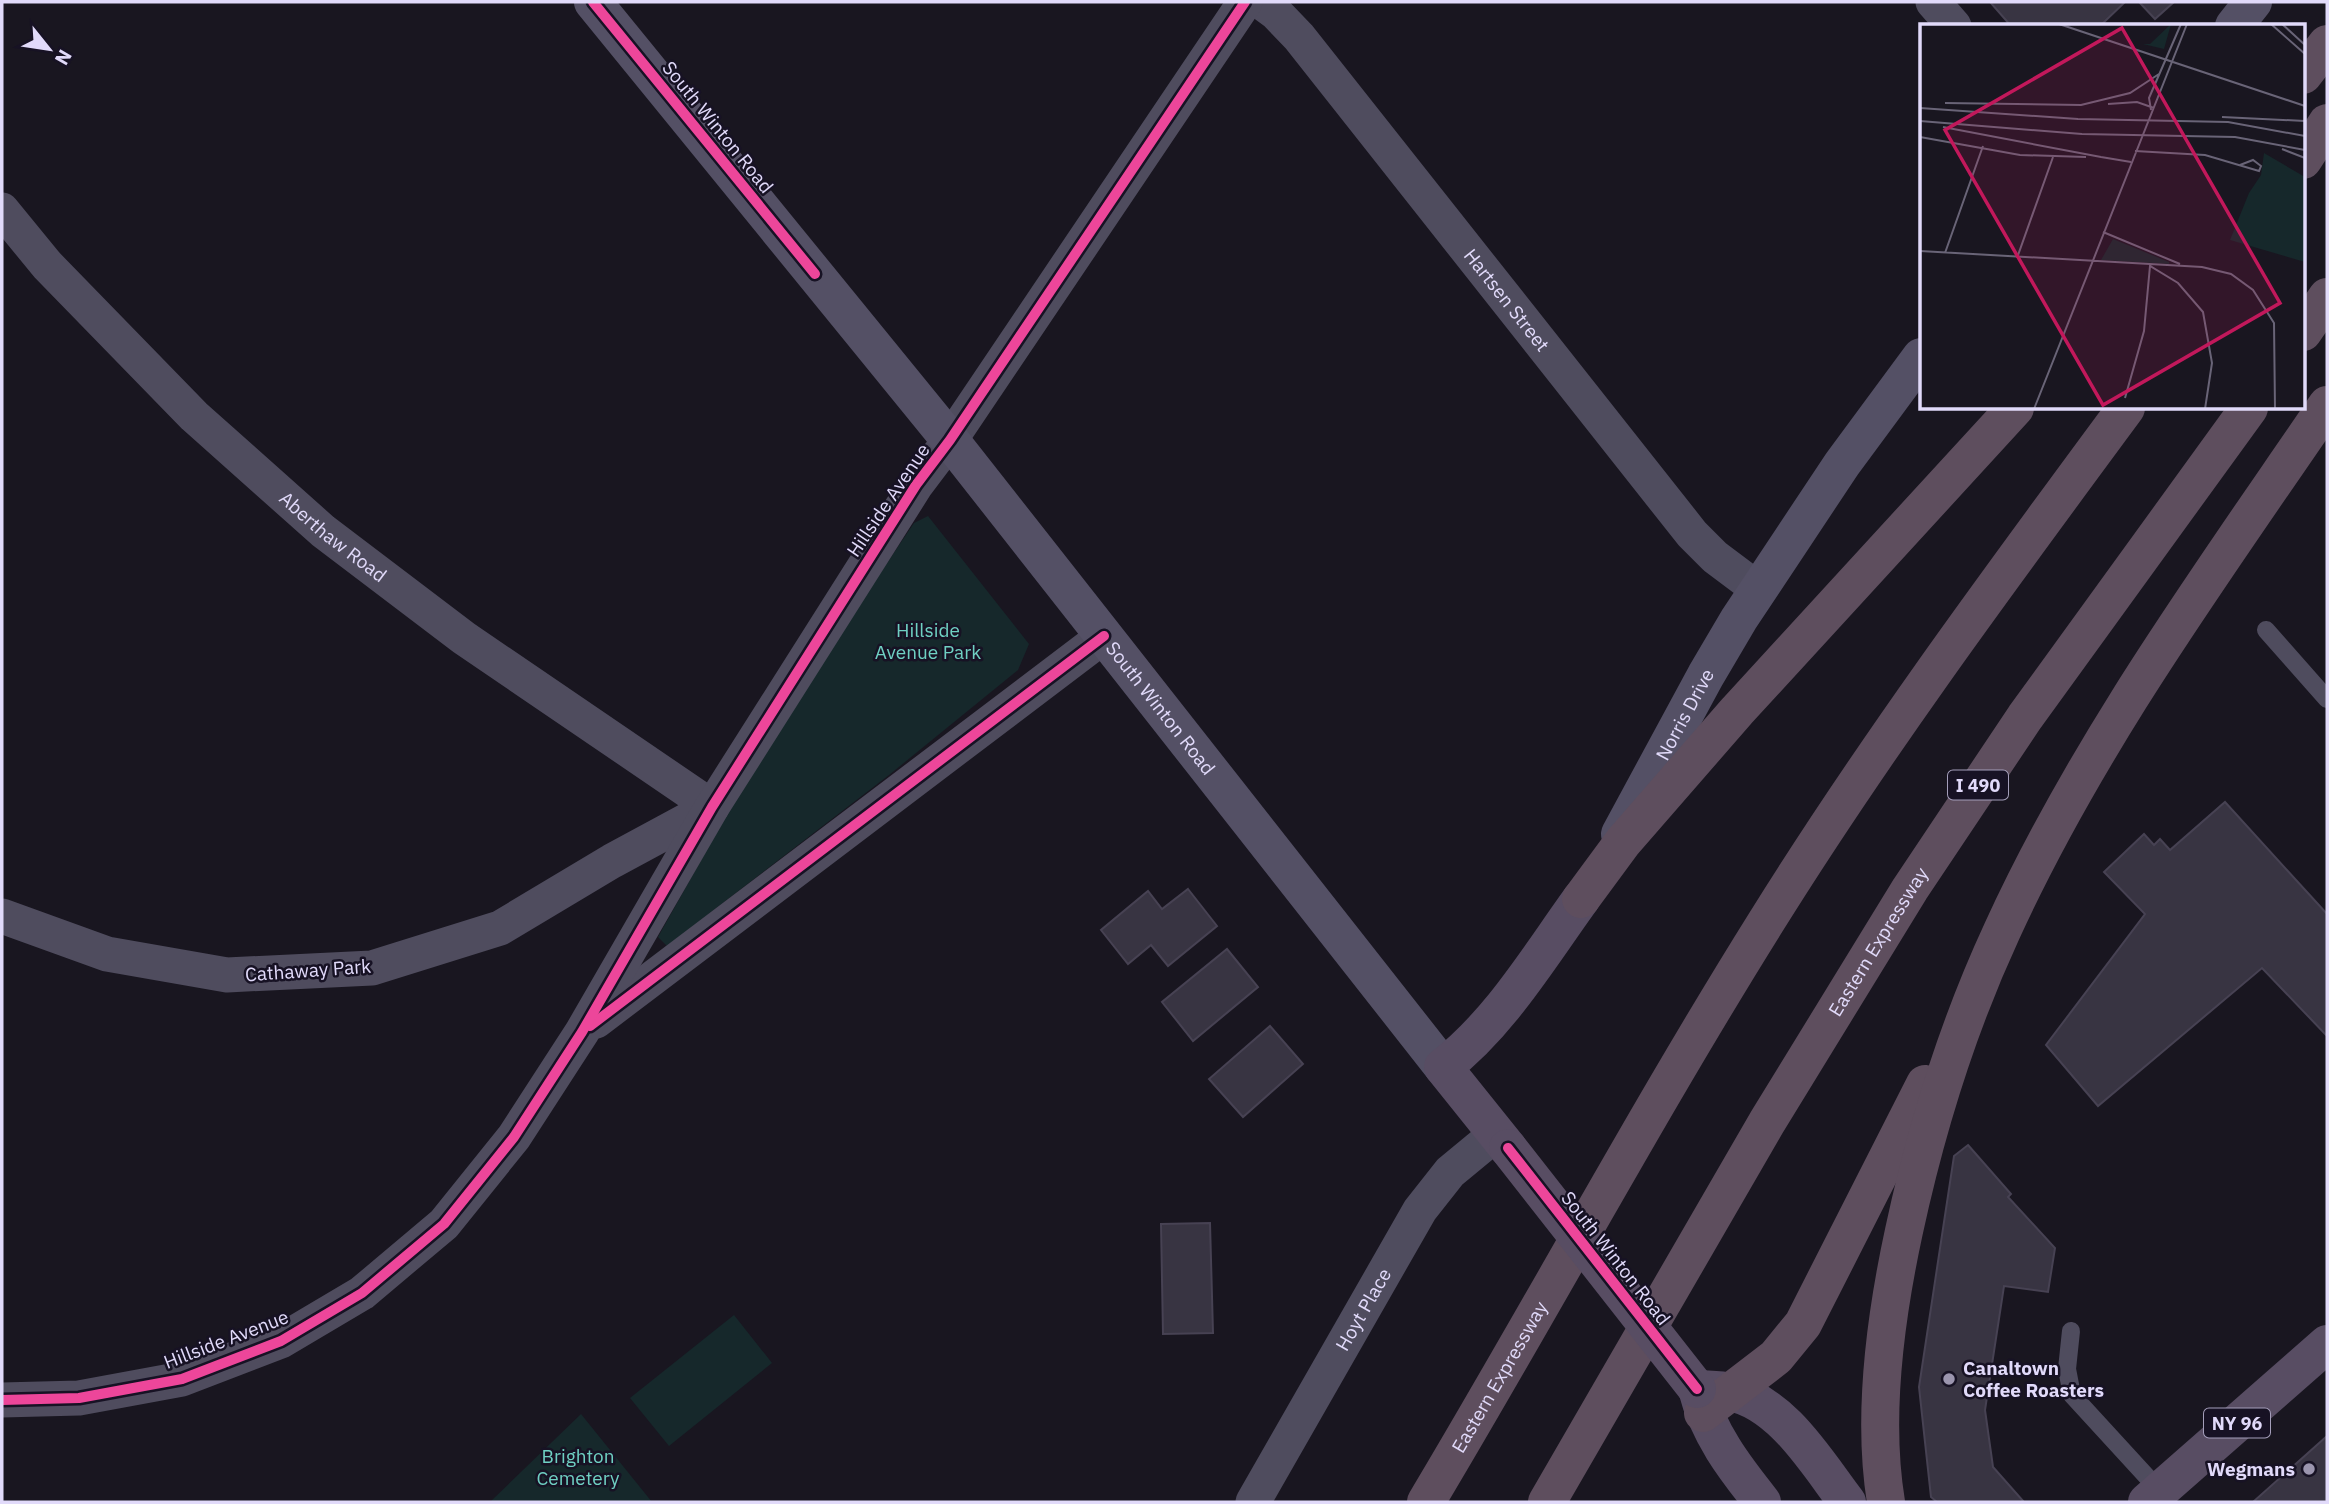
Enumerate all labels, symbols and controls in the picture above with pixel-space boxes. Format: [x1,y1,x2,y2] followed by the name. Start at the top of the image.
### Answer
[14,14,84,84] north arrow
[1920,24,2304,410] inset map
[50,46,78,69] text: N
[657,56,779,198] street label: South Winton Road
[1459,244,1555,356] street label: Hartsen Street
[841,439,935,561] street label: Hillside Avenue
[275,486,392,587] street label: Aberthaw Road
[875,618,981,664] park label: Hillside Avenue Park
[1101,636,1221,780] street label: South Winton Road
[1650,664,1719,764] street label: Norris Drive
[1948,770,2008,800] road number: I 490
[1823,862,1934,1021] street label: Eastern Expressway
[244,954,372,986] street label: Cathaway Park
[1556,1186,1676,1330] street label: South Winton Road
[1330,1264,1396,1355] street label: Hoyt Place
[1446,1296,1553,1457] street label: Eastern Expressway
[160,1304,292,1374] street label: Hillside Avenue
[1963,1356,2104,1402] place label: Canaltown Coffee Roasters
[1941,1371,1957,1387] marker: Canaltown Coffee Roasters
[2204,1408,2270,1438] road number: NY 96
[537,1444,620,1490] park label: Brighton Cemetery
[2207,1457,2295,1481] place label: Wegmans
[2301,1461,2317,1477] marker: Wegmans

